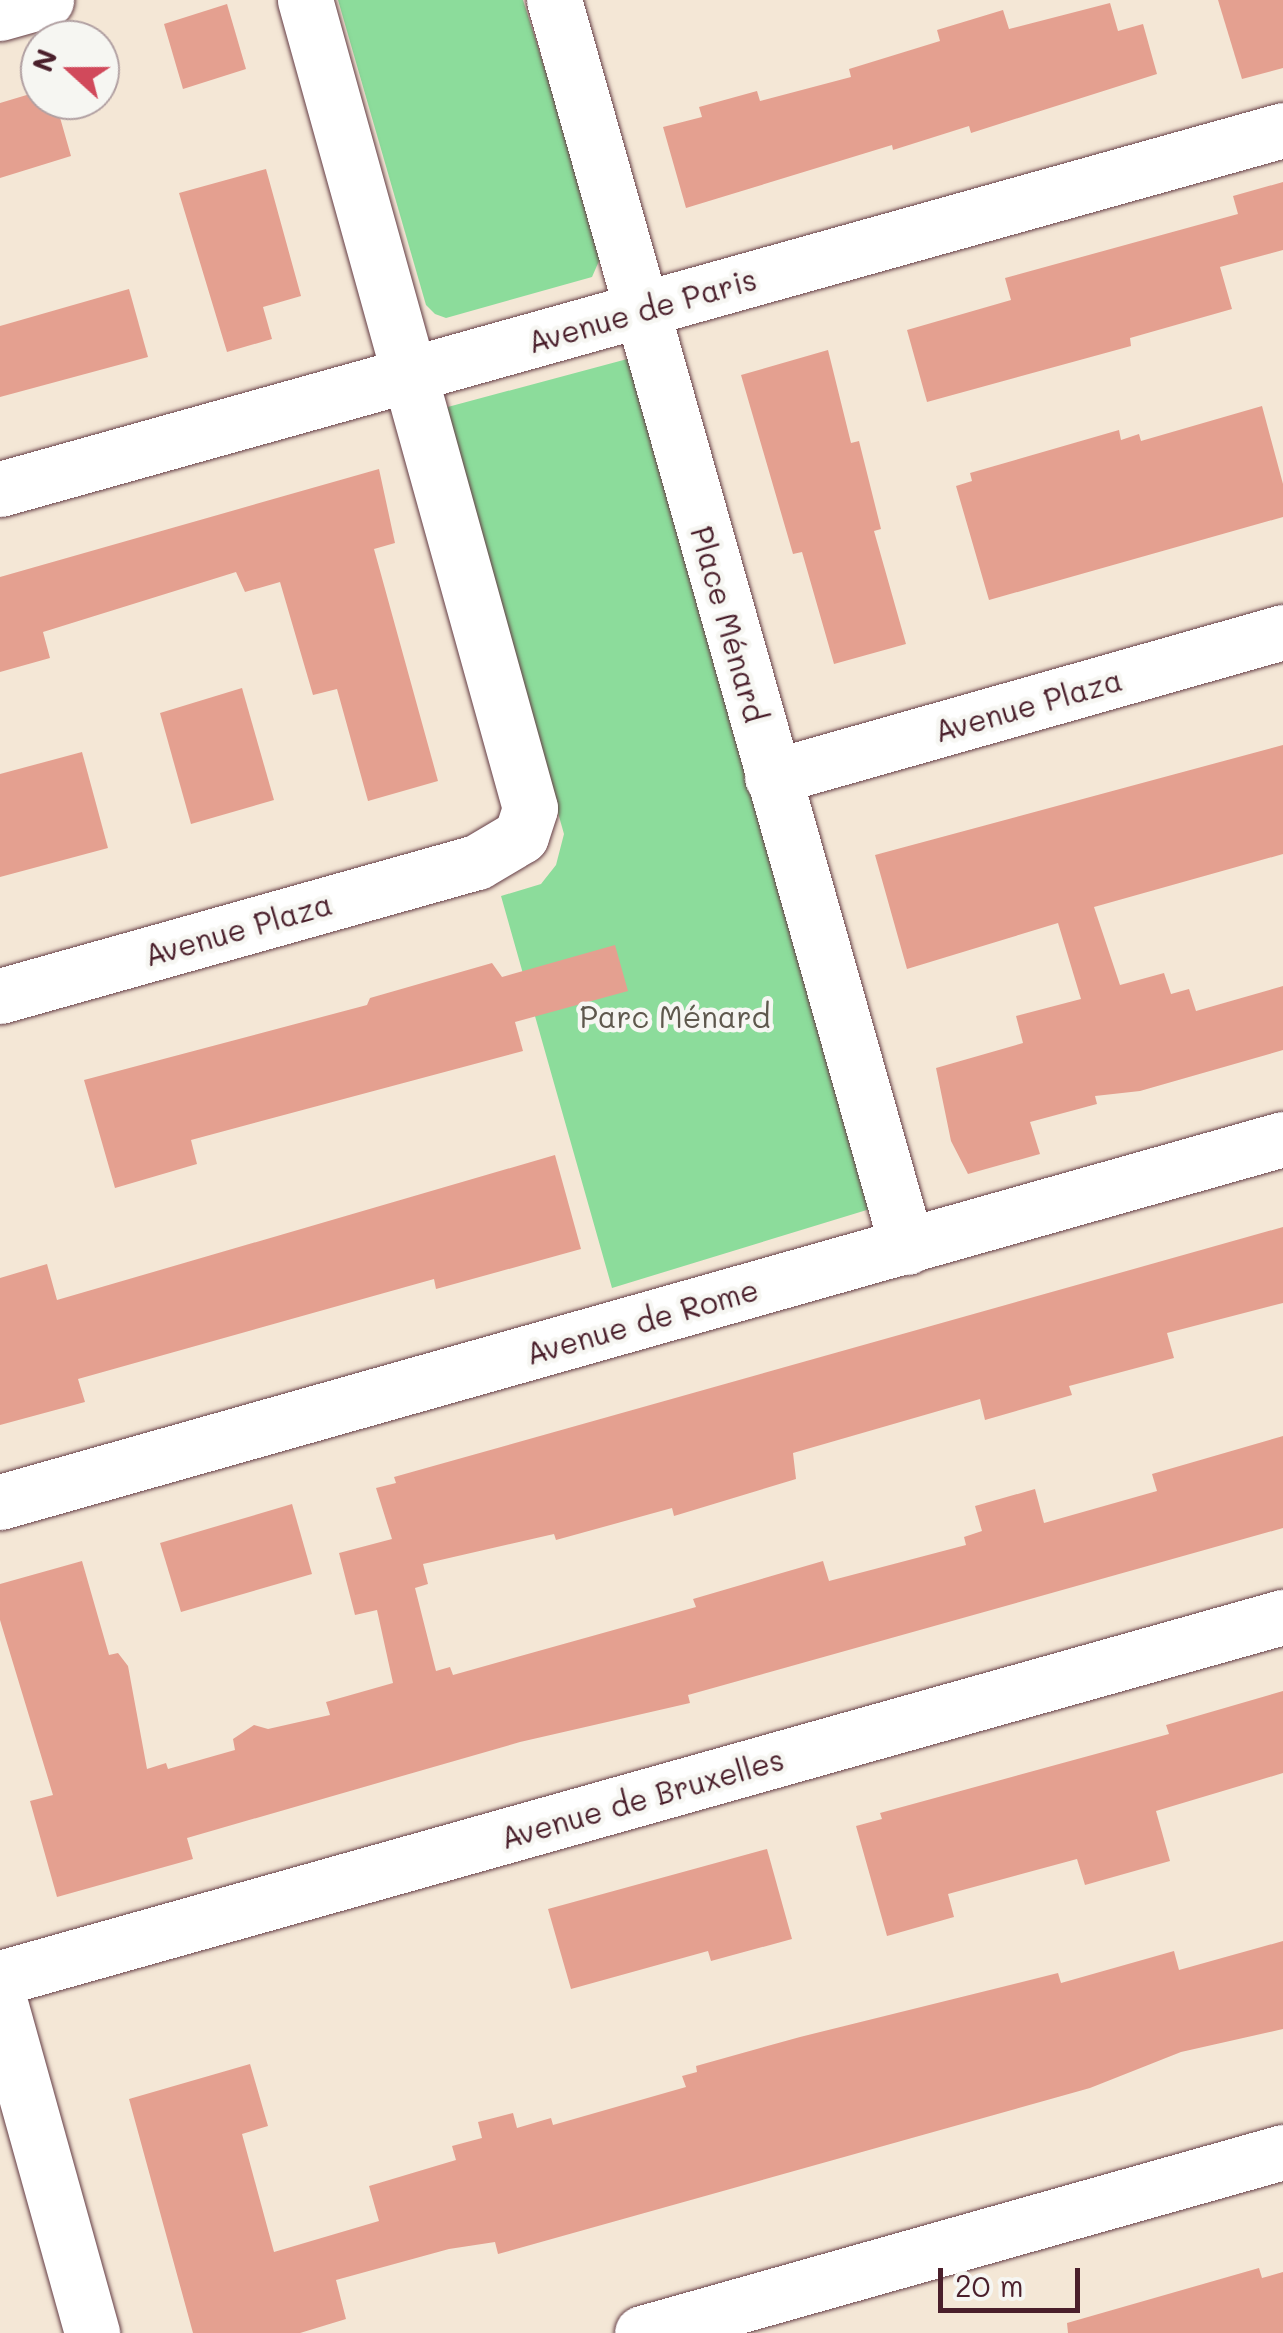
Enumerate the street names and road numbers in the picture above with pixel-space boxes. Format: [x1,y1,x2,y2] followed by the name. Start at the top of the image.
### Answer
[523,260,761,360] street label: Avenue de Paris
[684,522,774,726] street label: Place Ménard
[930,661,1126,749] street label: Avenue Plaza
[140,885,336,973] street label: Avenue Plaza
[522,1271,762,1371] street label: Avenue de Rome
[496,1740,788,1856] street label: Avenue de Bruxelles

